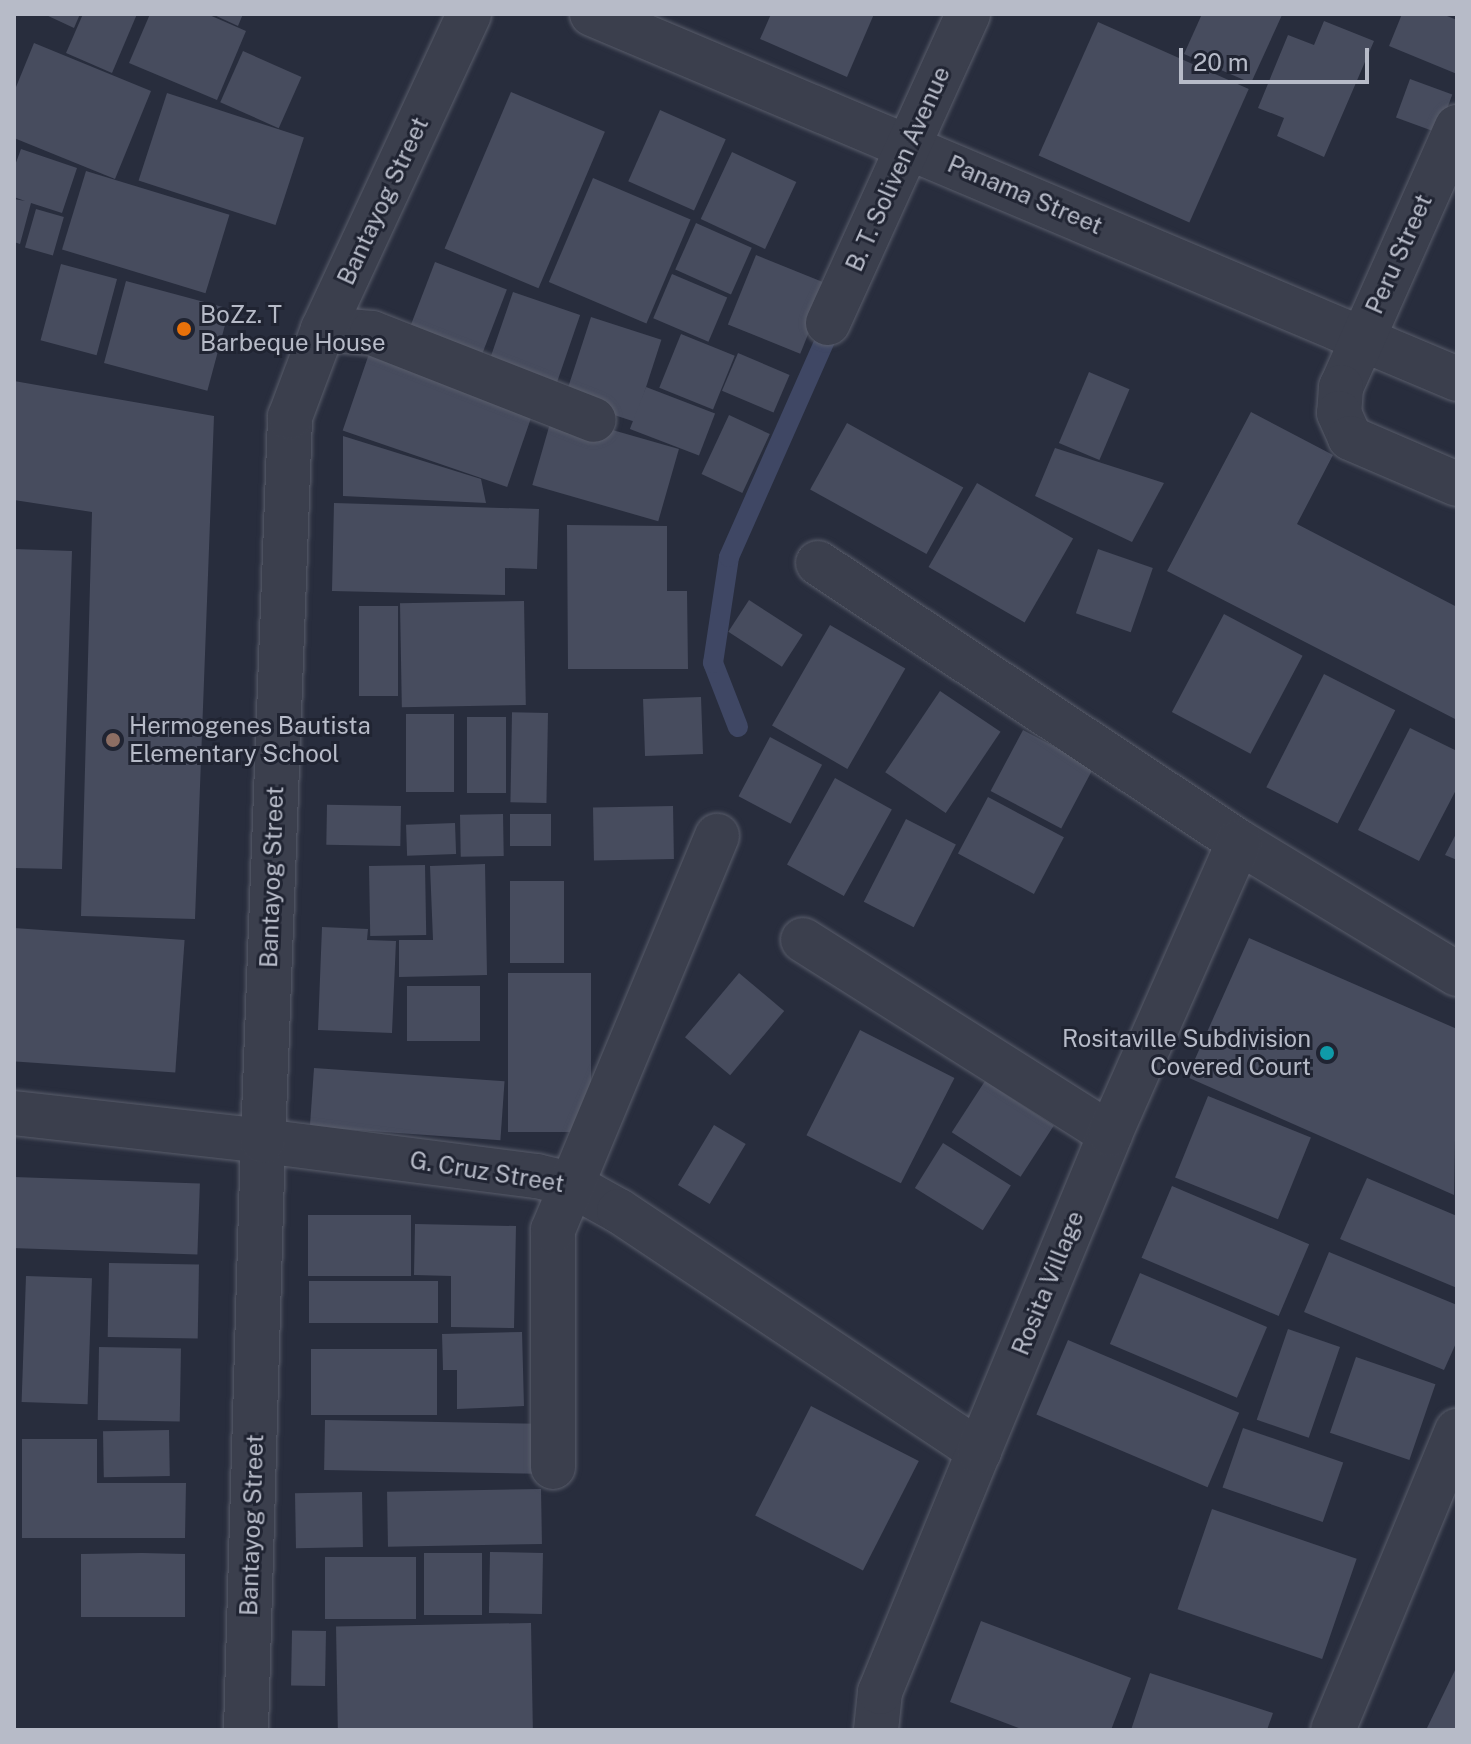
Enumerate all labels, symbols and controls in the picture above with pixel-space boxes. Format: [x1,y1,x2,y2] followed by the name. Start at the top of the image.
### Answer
[1183,32,1373,82] scale bar
[1193,48,1249,76] text: 20 m
[840,62,956,276] street label: B. T. Soliven Avenue
[332,113,434,289] street label: Bantayog Street
[943,149,1107,241] street label: Panama Street
[1360,190,1438,318] street label: Peru Street
[200,301,386,357] place label: BoZz. T Barbeque House
[175,320,193,338] marker: BoZz. T Barbeque House
[129,712,371,768] place label: Hermogenes Bautista Elementary School
[104,731,122,749] marker: Hermogenes Bautista Elementary School
[254,786,290,968] street label: Bantayog Street
[1062,1025,1311,1081] place label: Rositaville Subdivision Covered Court
[1318,1044,1336,1062] marker: Rositaville Subdivision Covered Court
[408,1146,566,1198] street label: G. Cruz Street
[1006,1206,1090,1360] street label: Rosita Village
[234,1434,270,1616] street label: Bantayog Street

